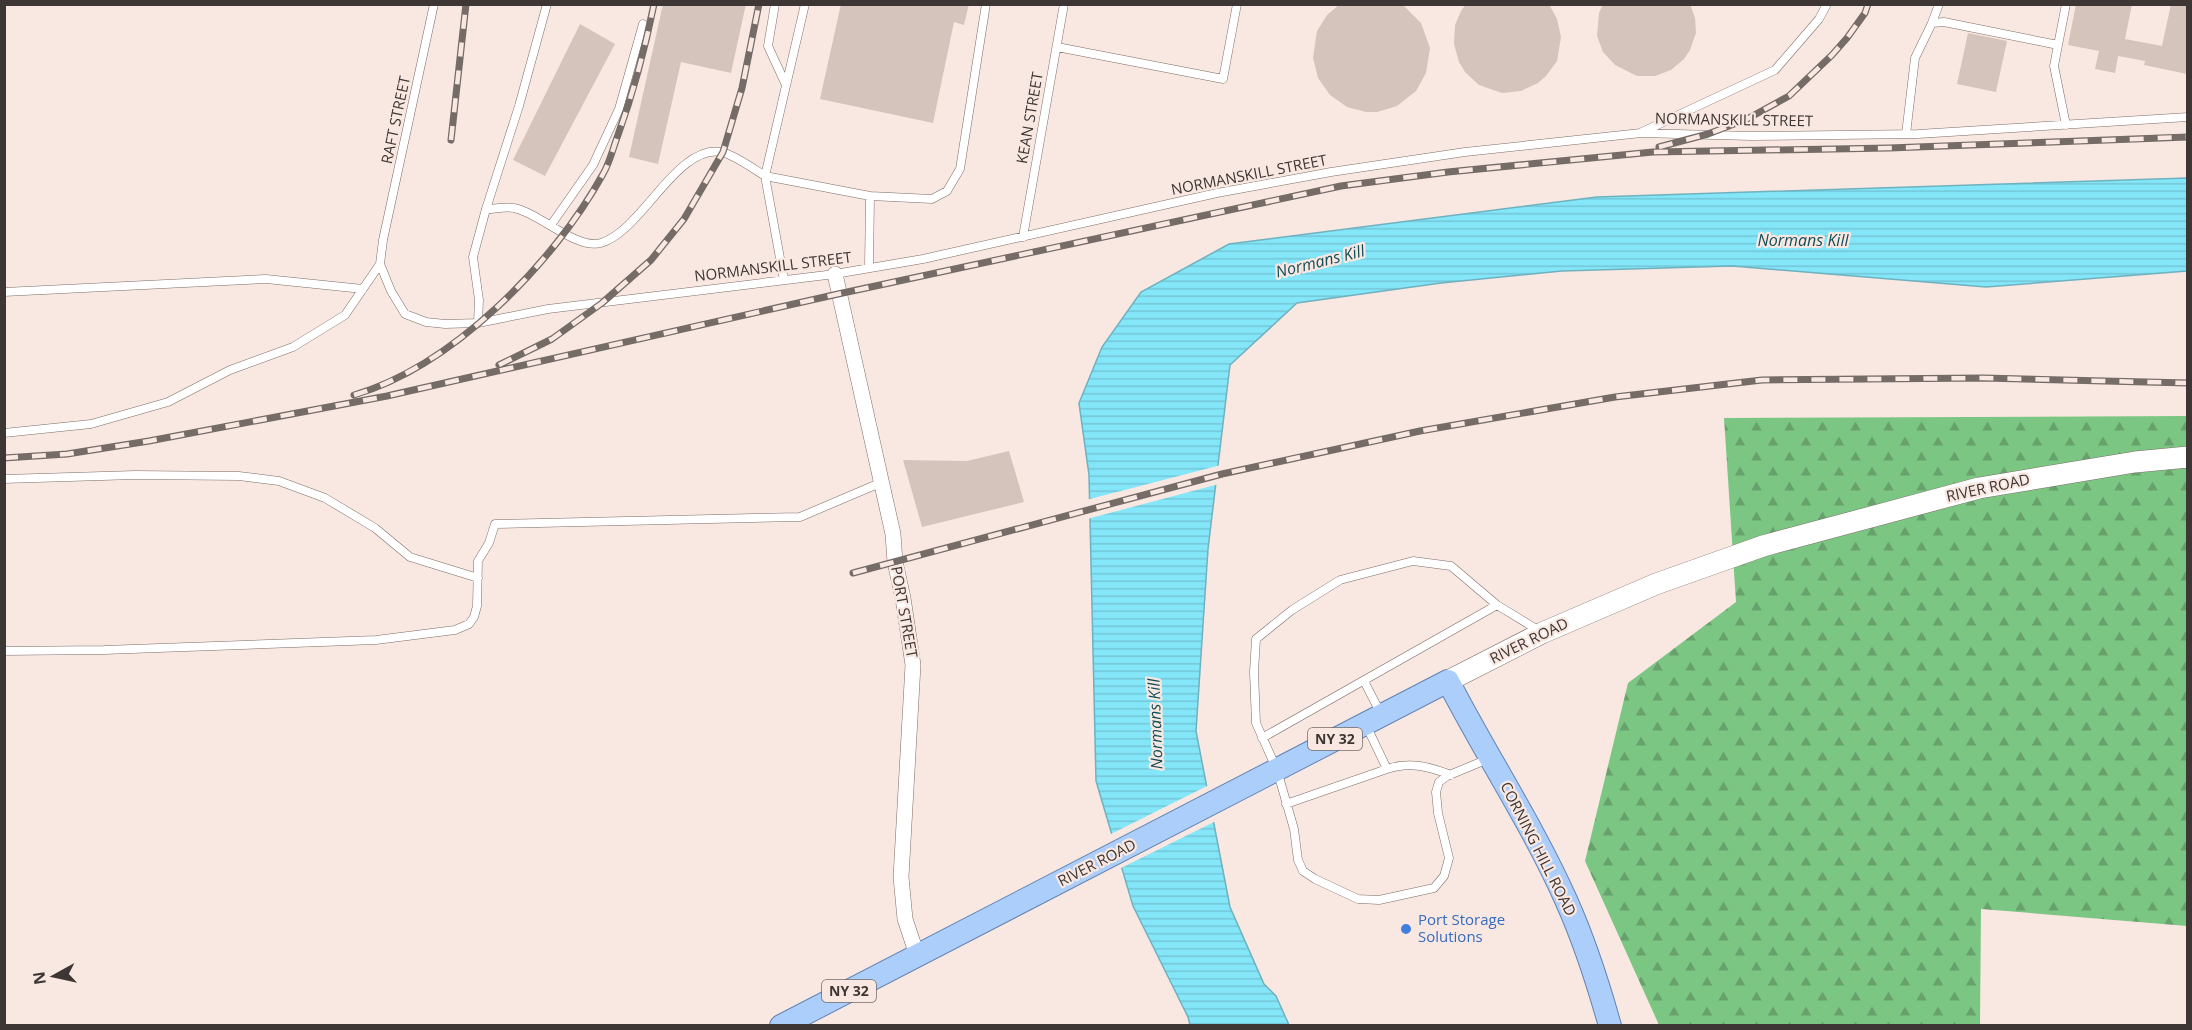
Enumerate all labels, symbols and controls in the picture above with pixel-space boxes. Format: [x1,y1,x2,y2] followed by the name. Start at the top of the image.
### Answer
[1011,70,1047,165] street label: KEAN STREET
[376,73,414,166] street label: RAFT STREET
[1655,108,1814,130] street label: NORMANSKILL STREET
[1169,149,1329,199] street label: NORMANSKILL STREET
[1758,229,1849,251] water label: Normans Kill
[1273,239,1368,283] water label: Normans Kill
[693,246,853,286] street label: NORMANSKILL STREET
[1944,468,2032,506] street label: RIVER ROAD
[887,564,923,660] street label: PORT STREET
[1486,612,1571,668] street label: RIVER ROAD
[1142,677,1168,770] water label: Normans Kill
[1308,728,1362,750] road number: NY 32
[1496,778,1581,919] street label: CORNING HILL ROAD
[1054,834,1139,890] street label: RIVER ROAD
[1418,909,1505,946] place label: Port Storage Solutions
[1399,922,1413,936] marker: Port Storage Solutions
[24,946,84,1006] north arrow
[27,970,51,986] text: N
[822,980,876,1002] road number: NY 32

